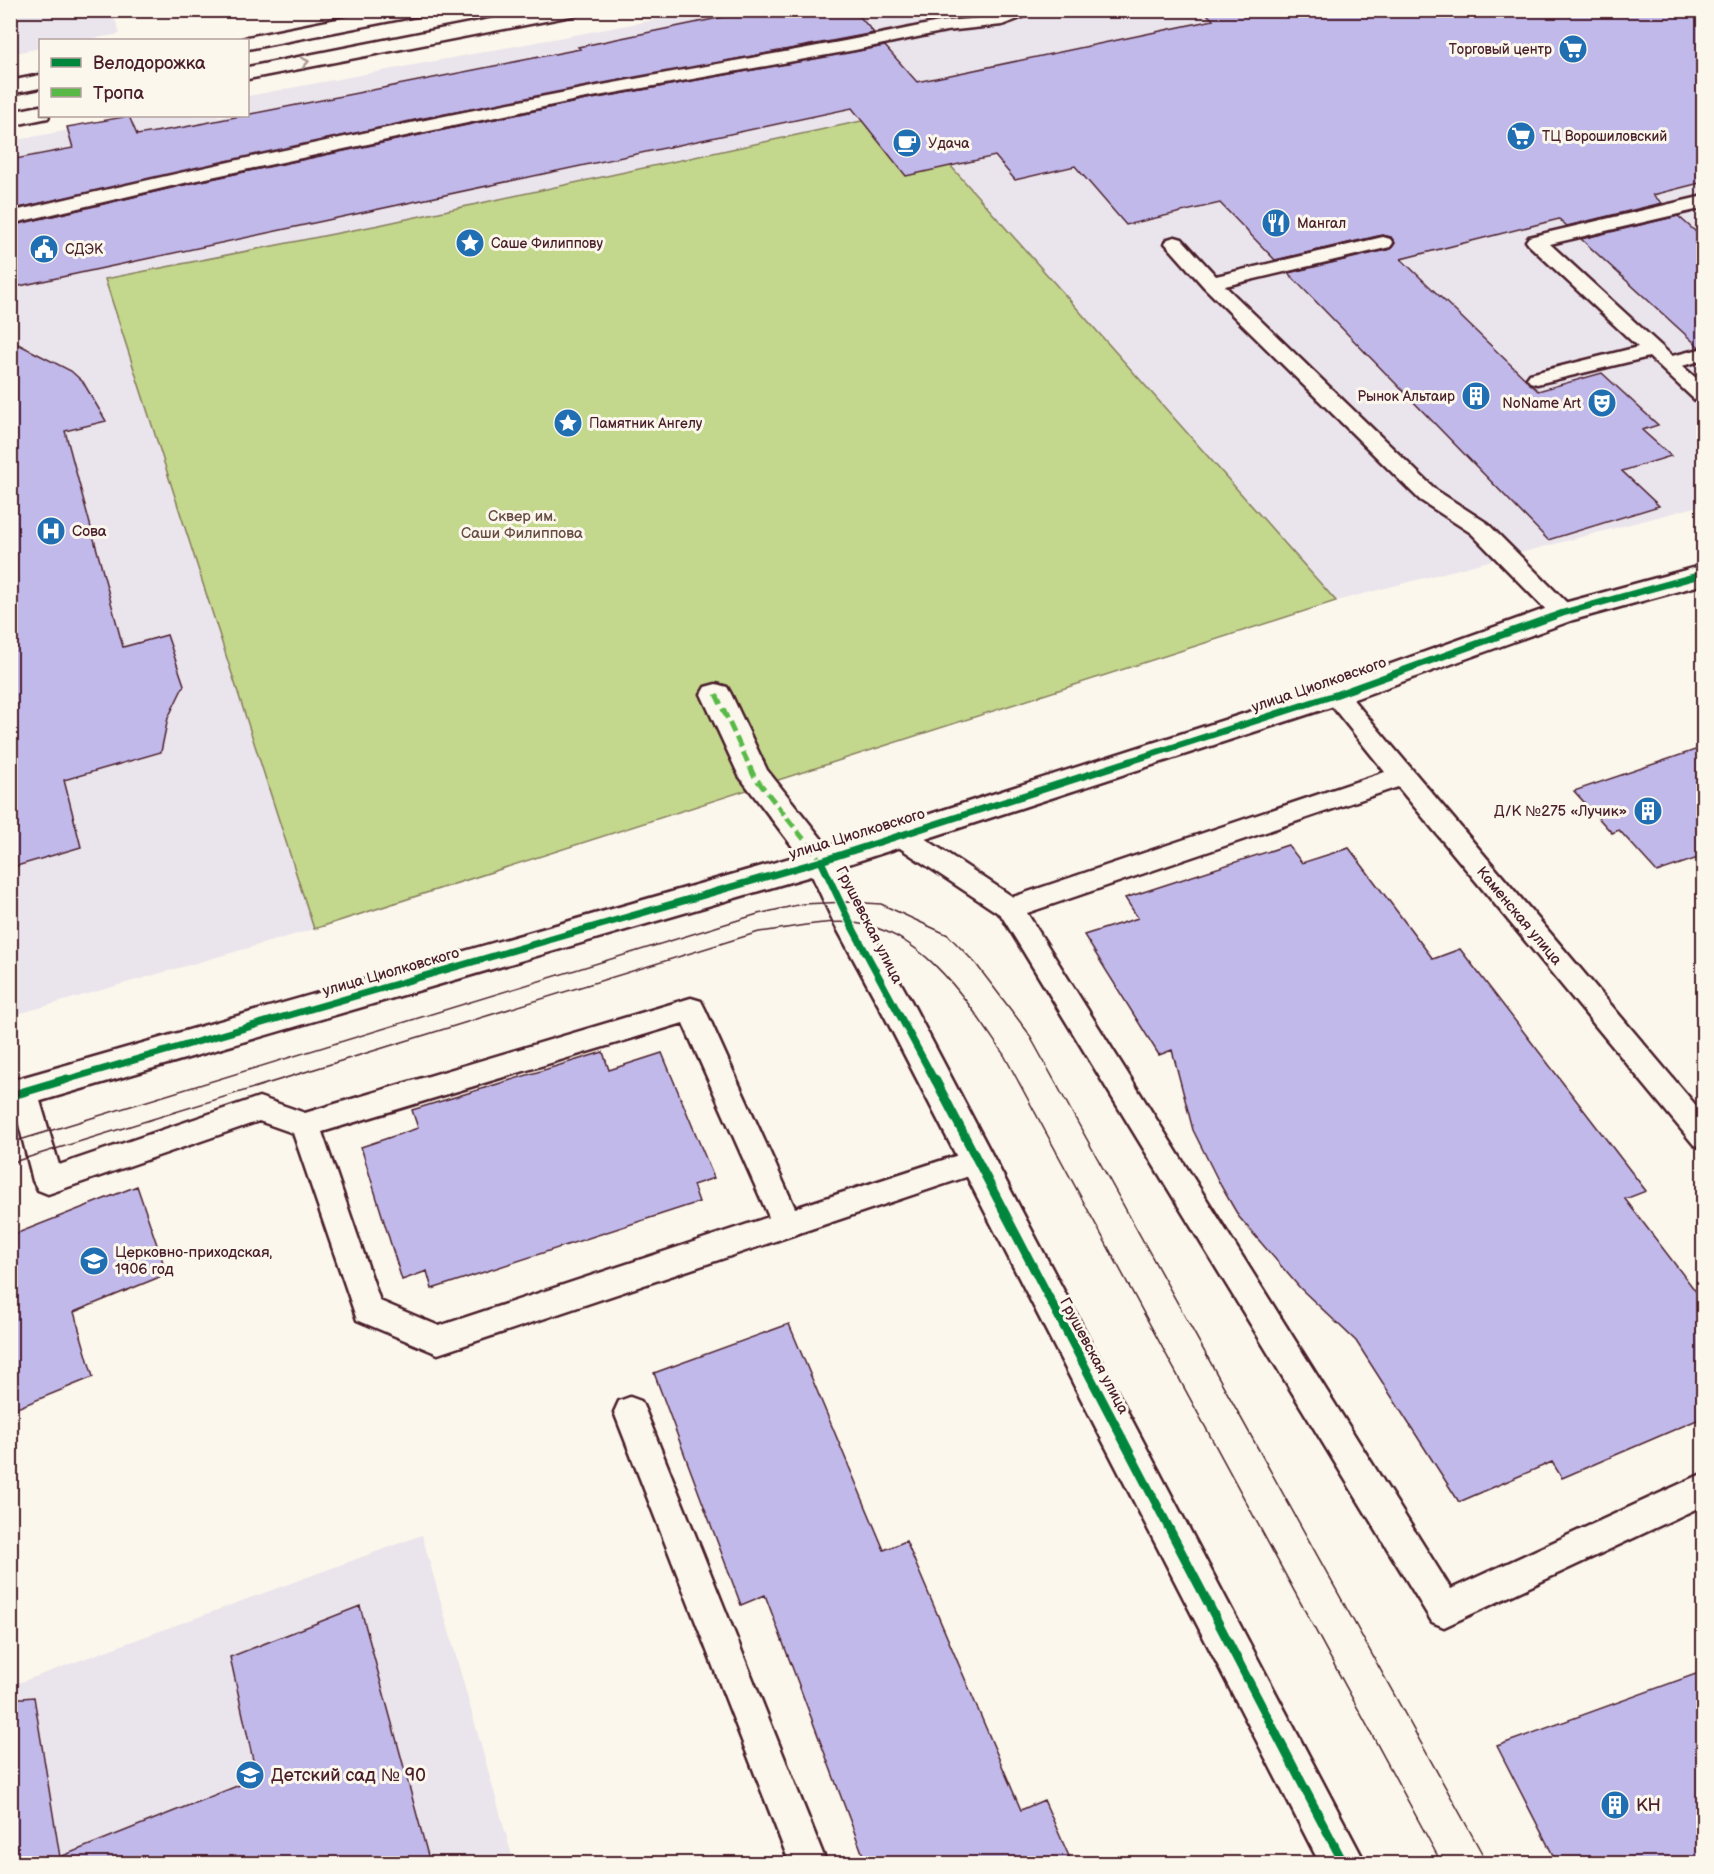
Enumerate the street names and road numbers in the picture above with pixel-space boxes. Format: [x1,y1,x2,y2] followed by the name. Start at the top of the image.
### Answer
[1249,653,1389,717] street label: улица Циолковского
[787,804,927,864] street label: улица Циолковского
[831,863,907,987] street label: Грушевская улица
[1472,863,1566,969] street label: Каменская улица
[320,943,462,1001] street label: улица Циолковского
[1055,1294,1133,1418] street label: Грушевская улица

